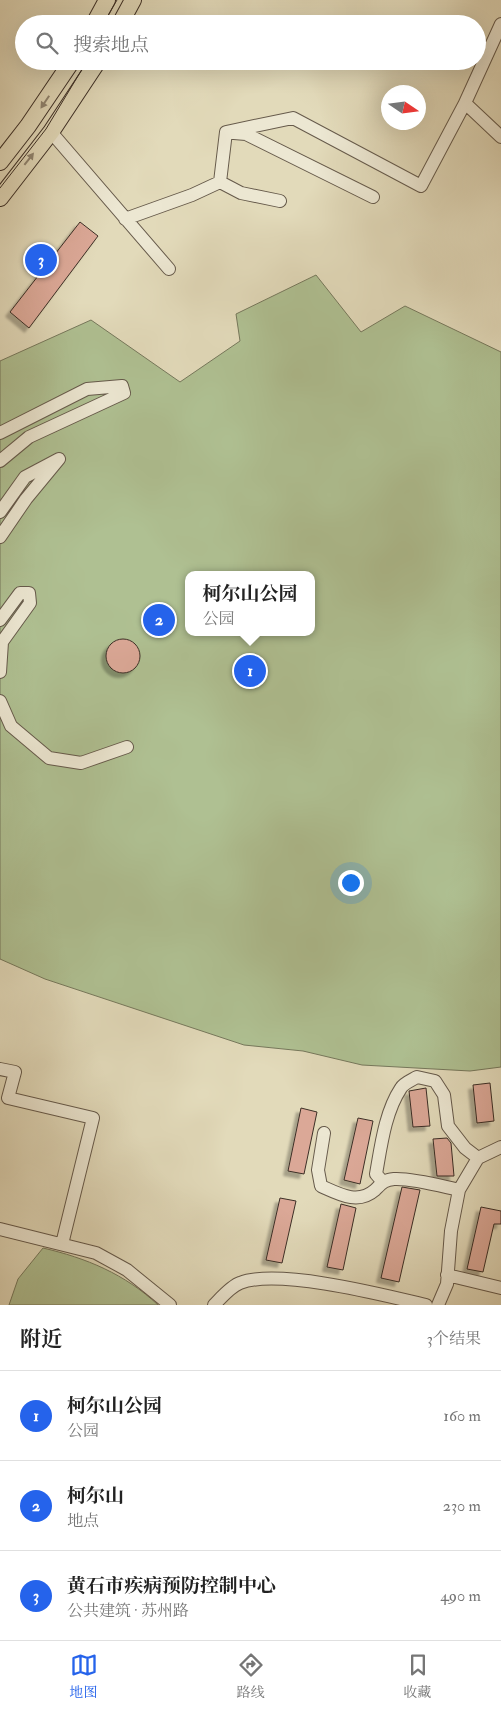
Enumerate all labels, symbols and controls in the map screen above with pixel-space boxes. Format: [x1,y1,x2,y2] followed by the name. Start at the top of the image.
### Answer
[15,15,486,70] search box
[33,29,61,57] icon: search
[73,33,149,57] text: 搜索地点
[381,85,426,130] north arrow
[40,95,50,109] one-way arrow
[24,153,35,166] one-way arrow
[25,241,57,279] pin: 3
[185,571,315,636] popup
[202,582,298,606] text: 柯尔山公园
[143,601,175,639] pin: 2
[202,609,235,629] text: 公园
[234,652,266,690] pin: 1
[338,870,364,896] your location
[20,1326,62,1353] text: 附近
[427,1329,481,1349] text: 3个结果
[67,1394,162,1418] text: 柯尔山公园
[33,1406,39,1426] text: 1
[443,1406,481,1426] text: 160 m
[67,1421,99,1441] text: 公园
[67,1484,124,1508] text: 柯尔山
[32,1496,40,1516] text: 2
[443,1496,481,1516] text: 230 m
[67,1511,99,1531] text: 地点
[67,1574,276,1598] text: 黄石市疾病预防控制中心
[33,1586,39,1606] text: 3
[440,1586,481,1606] text: 490 m
[67,1601,189,1621] text: 公共建筑 · 苏州路
[70,1651,98,1701] tab: 地图
[237,1651,265,1701] tab: 路线
[404,1651,432,1701] tab: 收藏

